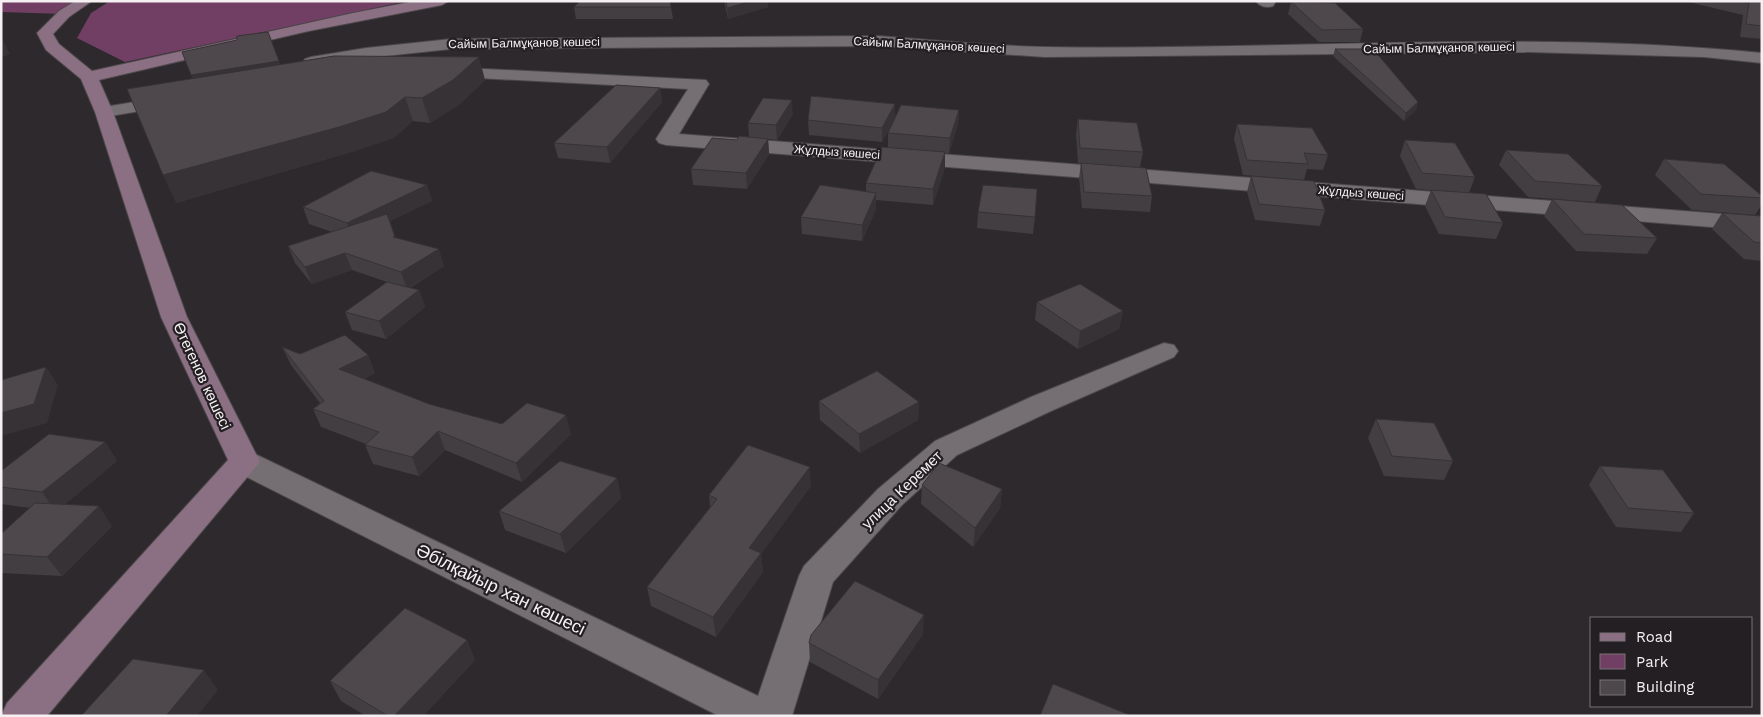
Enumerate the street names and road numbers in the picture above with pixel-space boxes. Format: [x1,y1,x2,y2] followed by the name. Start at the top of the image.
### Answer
[853,34,1005,56] street label: Сайым Балмұқанов көшесі
[448,35,600,51] street label: Сайым Балмұқанов көшесі
[1363,40,1515,56] street label: Сайым Балмұқанов көшесі
[794,142,880,162] street label: Жұлдыз көшесі
[1318,183,1404,203] street label: Жұлдыз көшесі
[169,320,235,432] street label: Өтегенов көшесі
[858,447,946,533] street label: улица Керемет
[413,539,589,639] street label: Әбілқайыр хан көшесі

